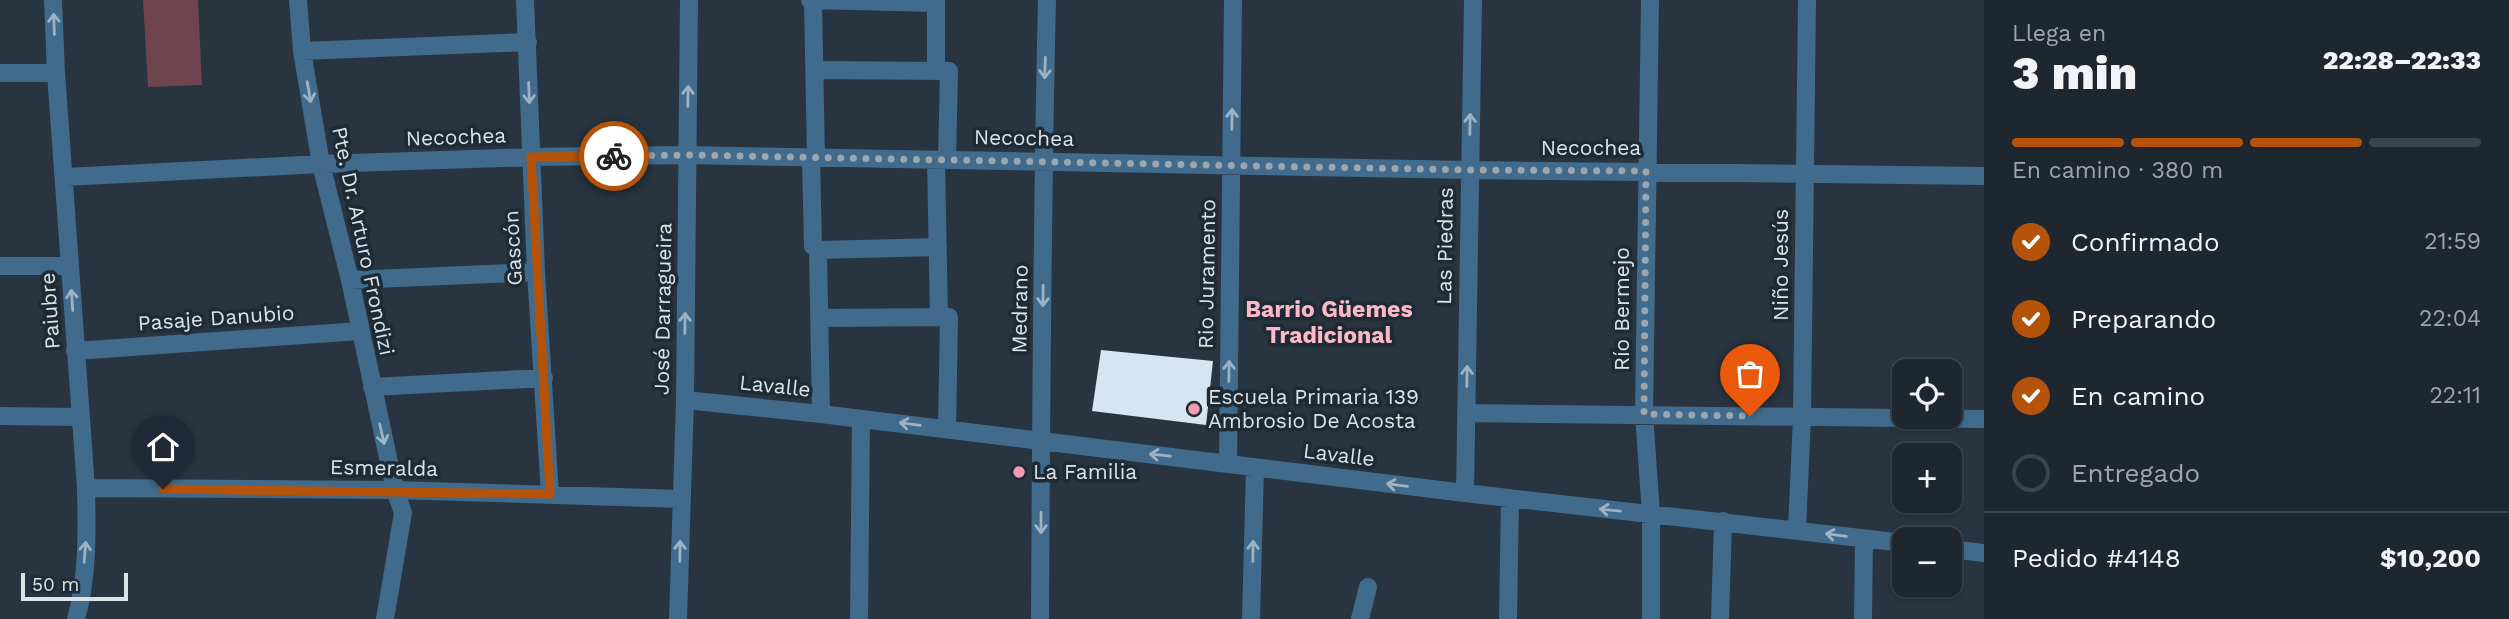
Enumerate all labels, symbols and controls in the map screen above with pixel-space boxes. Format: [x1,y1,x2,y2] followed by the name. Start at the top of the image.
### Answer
[48,13,61,36] one-way arrow
[2012,20,2106,47] text: Llega en
[2323,45,2481,75] text: 22:28–22:33
[2012,46,2137,100] text: 3 min
[1039,56,1052,79] one-way arrow
[303,80,316,103] one-way arrow
[522,81,536,104] one-way arrow
[681,85,695,108] one-way arrow
[1225,108,1239,131] one-way arrow
[1463,113,1477,136] one-way arrow
[579,121,649,191] courier
[405,122,507,151] street label: Necochea
[327,124,400,358] street label: Pte. Dr. Arturo Frondizi
[974,124,1075,151] street label: Necochea
[1541,135,1641,160] street label: Necochea
[595,137,633,175] icon: bike
[2012,157,2223,184] text: En camino · 380 m
[1431,187,1458,305] street label: Las Piedras
[1193,199,1220,349] street label: Rio Juramento
[1768,209,1793,321] street label: Niño Jesús
[498,210,527,286] street label: Gascón
[648,222,677,395] street label: José Darragueira
[2012,223,2050,261] icon: check
[2071,227,2220,257] text: Confirmado
[2424,228,2481,255] text: 21:59
[1609,247,1634,371] street label: Río Bermejo
[1006,264,1033,354] street label: Medrano
[34,272,65,350] street label: Paiubre
[1037,284,1050,307] one-way arrow
[65,289,78,312] one-way arrow
[1245,296,1413,349] district label: Barrio Güemes Tradicional
[137,300,295,335] street label: Pasaje Danubio
[2012,300,2050,338] icon: check
[2071,304,2216,334] text: Preparando
[2419,305,2481,332] text: 22:04
[679,312,692,335] one-way arrow
[1720,344,1780,416] pin
[1731,355,1769,393] icon: bag
[1892,359,1962,597] map controls
[1892,359,1962,429] button: locate
[1222,360,1236,383] one-way arrow
[1460,365,1474,388] one-way arrow
[738,369,812,402] street label: Lavalle
[2012,377,2050,415] icon: check
[2071,381,2205,411] text: En camino
[2429,382,2481,409] text: 22:11
[1208,384,1419,433] place label: Escuela Primaria 139 Ambrosio De Acosta
[1186,401,1202,417] marker: Escuela Primaria 139 Ambrosio De Acosta
[133,417,193,489] pin
[899,418,922,431] one-way arrow
[376,422,390,445] one-way arrow
[144,428,182,466] icon: home
[1302,438,1376,471] street label: Lavalle
[1892,443,1962,513] button: +
[1149,448,1172,461] one-way arrow
[330,454,438,481] street label: Esmeralda
[2071,458,2200,488] text: Entregado
[1033,459,1137,484] place label: La Familia
[1011,464,1027,480] marker: La Familia
[1386,479,1409,492] one-way arrow
[1599,503,1622,516] one-way arrow
[1034,511,1048,534] one-way arrow
[1892,527,1962,597] button: −
[1825,529,1848,542] one-way arrow
[673,540,687,563] one-way arrow
[1246,540,1259,563] one-way arrow
[79,541,92,563] one-way arrow
[2012,543,2181,573] text: Pedido #4148
[2380,543,2481,573] text: $10,200
[21,570,128,602] scale bar
[32,573,79,596] text: 50 m

